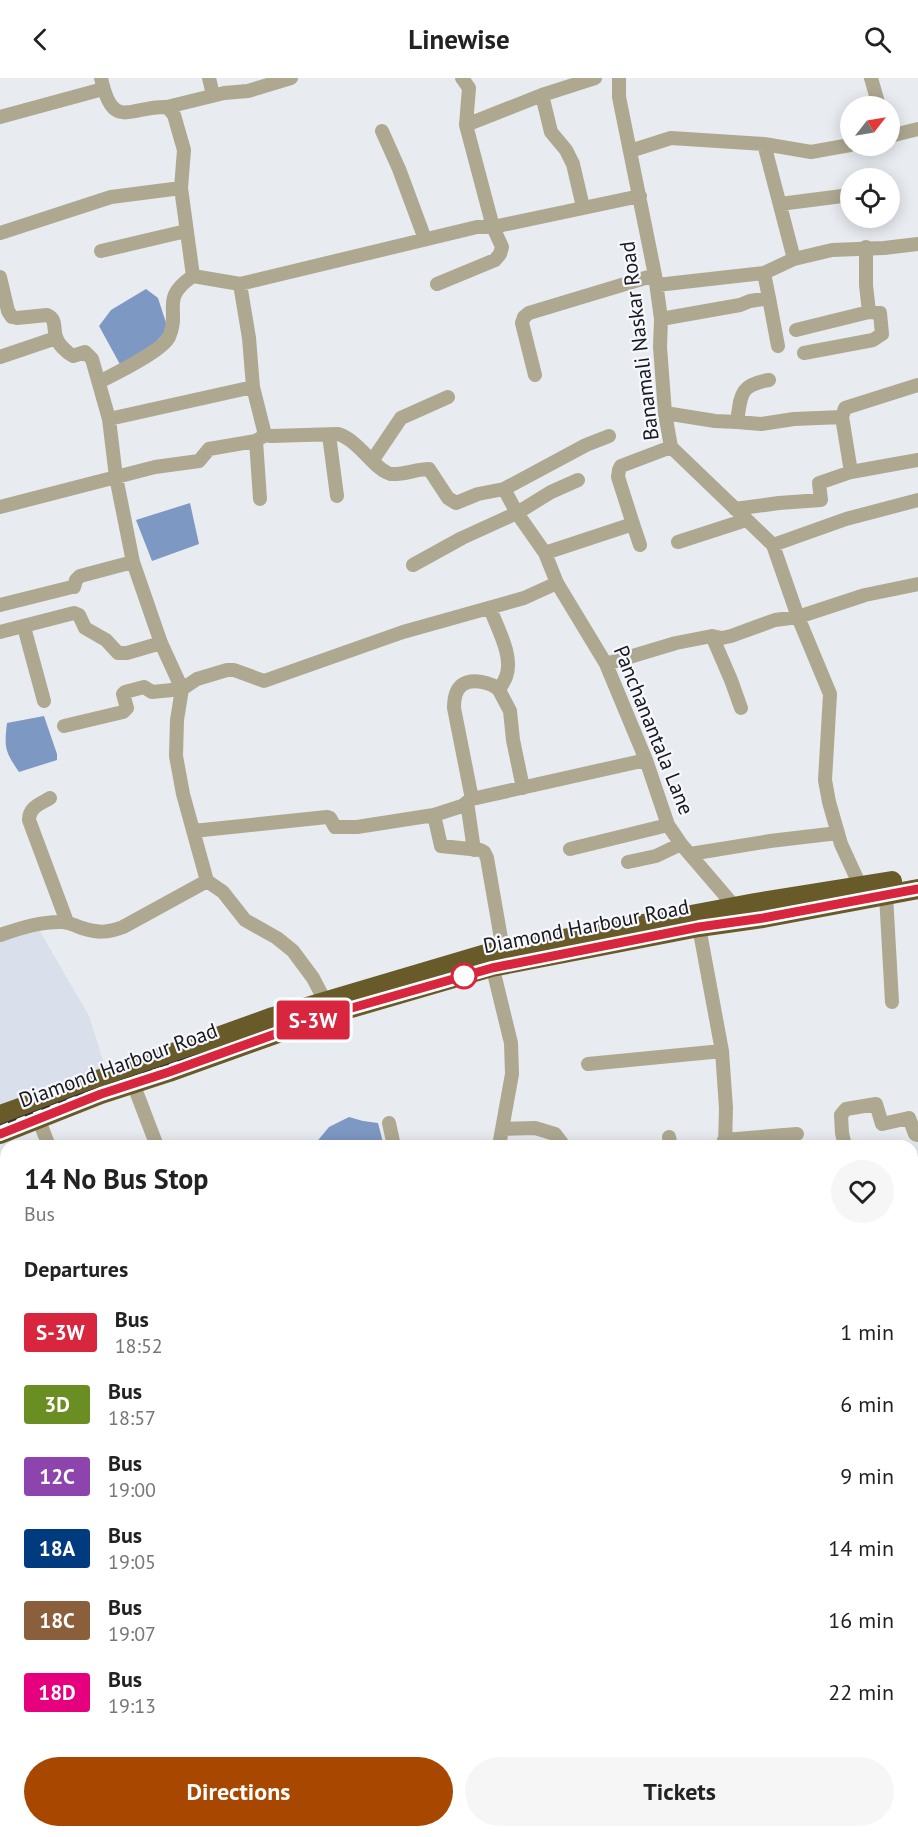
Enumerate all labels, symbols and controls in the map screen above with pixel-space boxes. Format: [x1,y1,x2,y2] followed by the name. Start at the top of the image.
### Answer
[408,22,510,56] text: Linewise
[24,23,57,56] icon: back
[861,23,894,56] icon: search
[840,96,900,156] north arrow
[840,96,900,228] map controls
[840,168,900,228] button: locate
[613,240,665,442] street label: Banamali Naskar Road
[608,641,700,819] street label: Panchanantala Lane
[481,893,691,959] street label: Diamond Harbour Road
[451,963,477,989] unlabelled marker
[271,1000,355,1040] line badge: S-3W
[289,1007,337,1034] text: S-3W
[15,1017,221,1113] street label: Diamond Harbour Road
[24,1160,209,1197] text: 14 No Bus Stop
[831,1160,894,1223] button: heart
[24,1201,55,1227] text: Bus
[24,1255,128,1283] text: Departures
[115,1305,149,1333] text: Bus
[840,1318,894,1346] text: 1 min
[36,1319,85,1346] text: S-3W
[115,1333,163,1359] text: 18:52
[108,1377,142,1405] text: Bus
[840,1390,894,1418] text: 6 min
[44,1391,70,1418] text: 3D
[108,1405,156,1431] text: 18:57
[108,1449,142,1477] text: Bus
[840,1462,894,1490] text: 9 min
[39,1463,75,1490] text: 12C
[108,1477,156,1503] text: 19:00
[108,1521,142,1549] text: Bus
[828,1534,894,1562] text: 14 min
[39,1535,75,1562] text: 18A
[108,1549,156,1575] text: 19:05
[108,1593,142,1621] text: Bus
[828,1606,894,1634] text: 16 min
[39,1607,75,1634] text: 18C
[108,1621,156,1647] text: 19:07
[108,1665,142,1693] text: Bus
[828,1678,894,1706] text: 22 min
[38,1679,76,1706] text: 18D
[108,1693,156,1719] text: 19:13
[24,1757,453,1826] button: Directions
[465,1757,894,1826] button: Tickets

